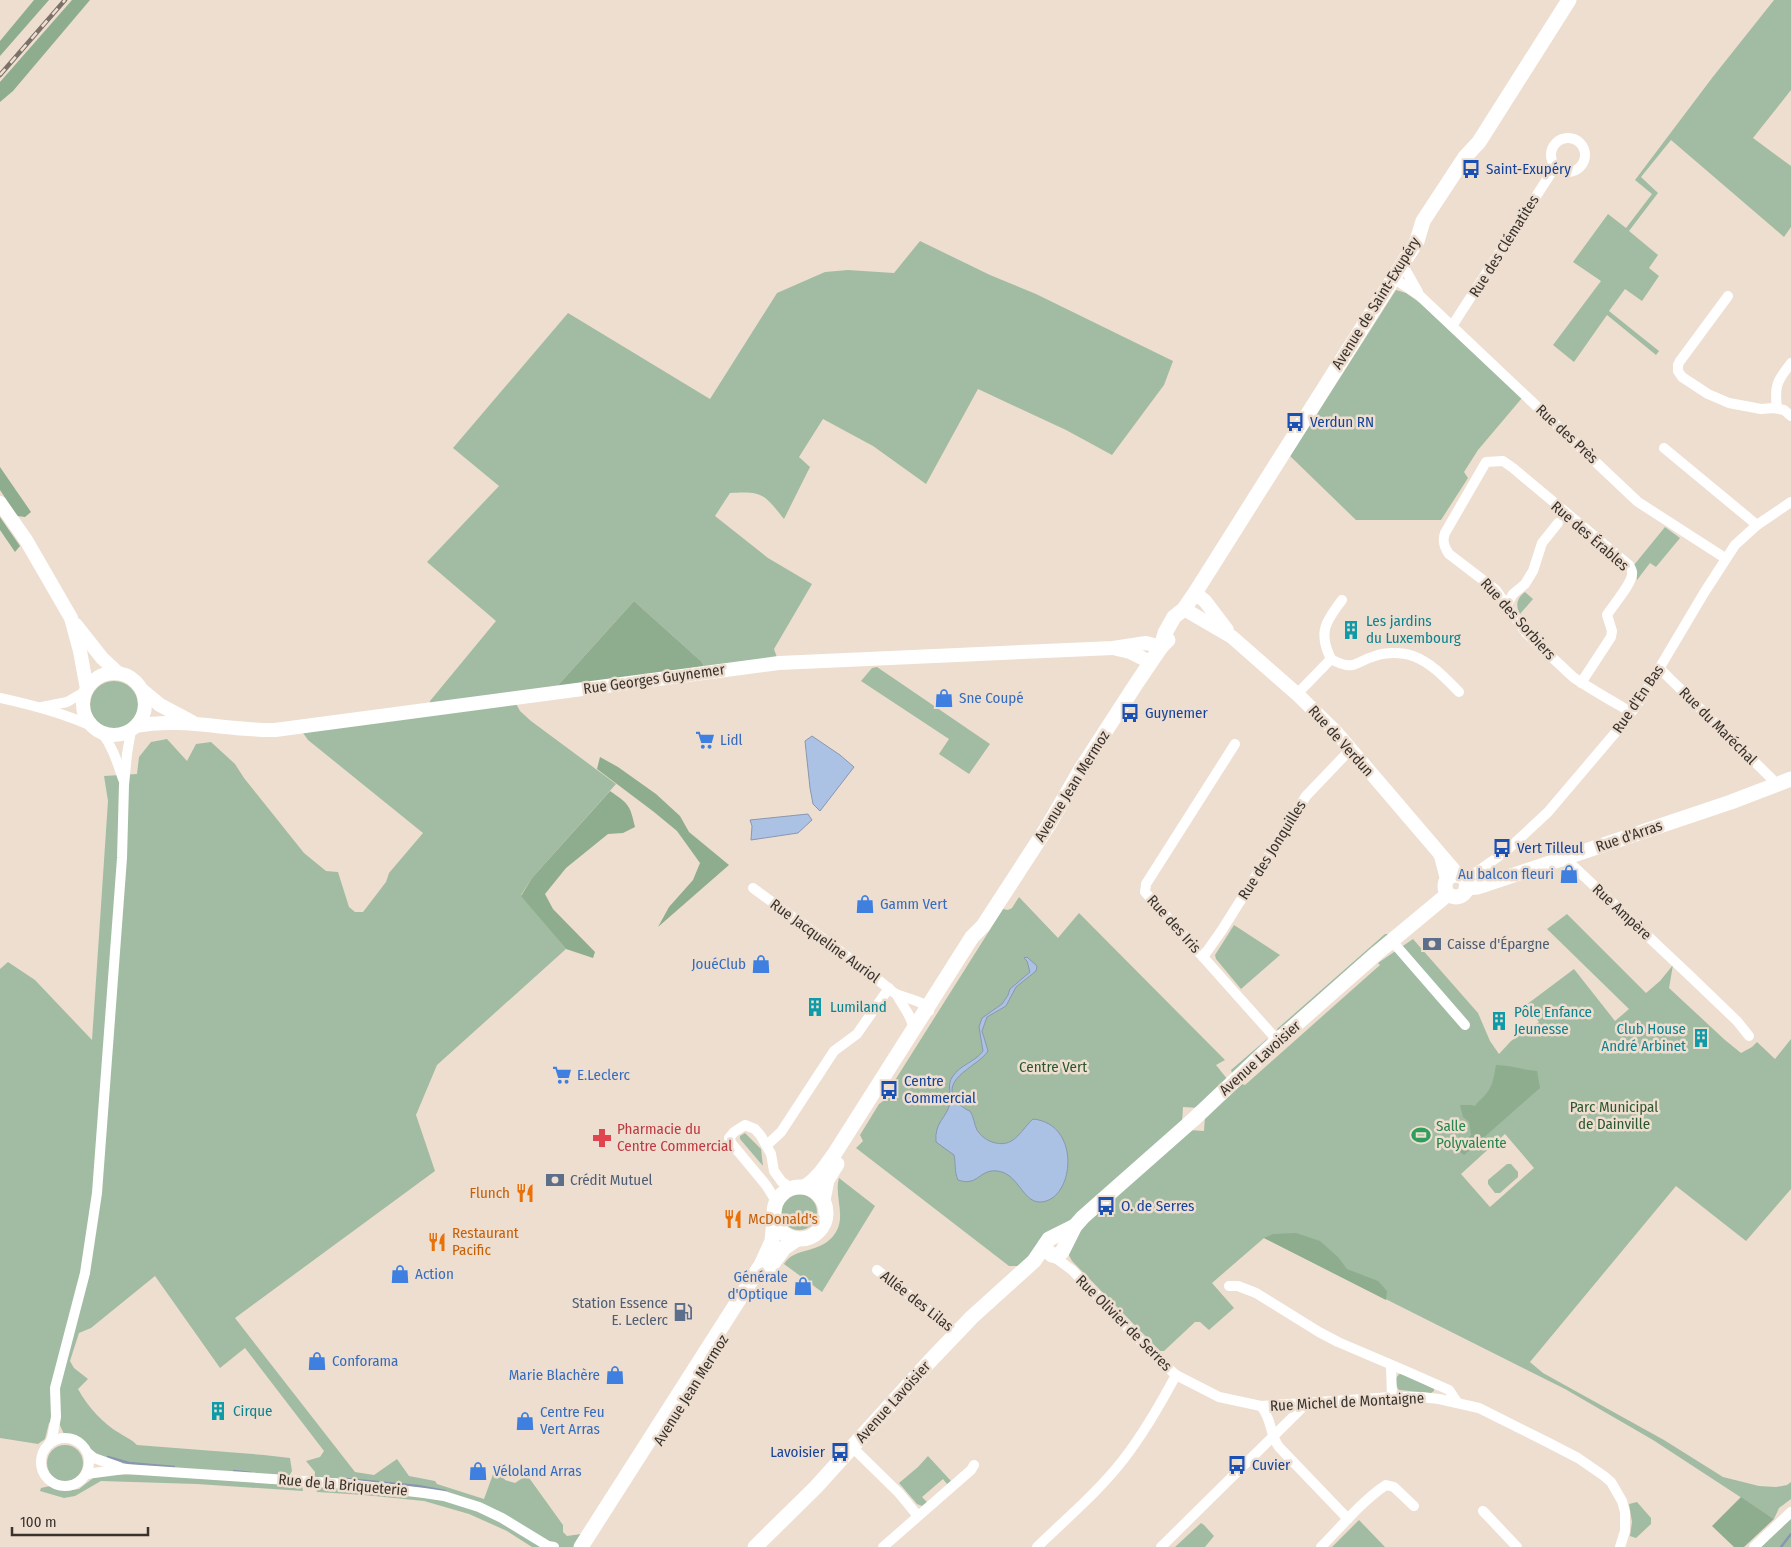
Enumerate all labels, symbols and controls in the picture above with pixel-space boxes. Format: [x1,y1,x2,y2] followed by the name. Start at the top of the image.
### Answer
[1460,158,1482,180] bus stop icon: Saint-Exupéry
[1486,160,1571,178] place label: Saint-Exupéry
[1465,192,1543,300] street label: Rue des Clématites
[1328,233,1424,372] street label: Avenue de Saint-Exupéry
[1532,401,1602,467] street label: Rue des Près
[1284,411,1306,433] bus stop icon: Verdun RN
[1310,413,1374,431] place label: Verdun RN
[1547,497,1633,575] street label: Rue des Érables
[1477,575,1559,663] street label: Rue des Sorbiers
[1366,612,1461,647] place label: Les jardins du Luxembourg
[1340,619,1362,641] building icon: Les jardins du Luxembourg
[582,660,727,698] street label: Rue Georges Guynemer
[1609,662,1667,736] street label: Rue d'En Bas
[1676,684,1760,768] street label: Rue du Maréchal
[933,687,955,709] shop icon: Sne Coupé
[959,689,1024,707] place label: Sne Coupé
[1119,702,1141,724] bus stop icon: Guynemer
[1304,702,1378,780] street label: Rue de Verdun
[1145,704,1208,722] place label: Guynemer
[1031,727,1113,845] street label: Avenue Jean Mermoz
[694,729,716,751] supermarket icon: Lidl
[720,731,742,749] place label: Lidl
[1234,797,1310,903] street label: Rue des Jonquilles
[1593,816,1665,856] street label: Rue d'Arras
[1491,837,1513,859] bus stop icon: Vert Tilleul
[1517,839,1583,857] place label: Vert Tilleul
[1558,863,1580,885] shop icon: Au balcon fleuri
[1458,865,1554,883] place label: Au balcon fleuri
[1589,880,1655,944] street label: Rue Ampère
[1143,891,1205,957] street label: Rue des Iris
[854,893,876,915] shop icon: Gamm Vert
[767,895,883,987] street label: Rue Jacqueline Auriol
[880,895,947,913] place label: Gamm Vert
[1421,933,1443,955] bank icon: Caisse d'Épargne
[1447,935,1550,953] place label: Caisse d'Épargne
[750,953,772,975] shop icon: JouéClub
[692,955,746,973] place label: JouéClub
[804,996,826,1018] building icon: Lumiland
[830,998,887,1016] place label: Lumiland
[1514,1003,1592,1038] place label: Pôle Enfance Jeunesse
[1488,1010,1510,1032] building icon: Pôle Enfance Jeunesse
[1216,1016,1305,1099] street label: Avenue Lavoisier
[1601,1020,1686,1055] place label: Club House André Arbinet
[1690,1027,1712,1049] building icon: Club House André Arbinet
[1019,1058,1087,1076] park label: Centre Vert
[551,1064,573,1086] supermarket icon: E.Leclerc
[577,1066,630,1084] place label: E.Leclerc
[904,1072,976,1107] place label: Centre Commercial
[878,1079,900,1101] bus stop icon: Centre Commercial
[1570,1098,1658,1133] park label: Parc Municipal de Dainville
[1436,1117,1507,1152] place label: Salle Polyvalente
[617,1120,732,1155] place label: Pharmacie du Centre Commercial
[1410,1124,1432,1146] sports icon: Salle Polyvalente
[591,1127,613,1149] pharmacy icon: Pharmacie du Centre Commercial
[544,1169,566,1191] bank icon: Crédit Mutuel
[570,1171,653,1189] place label: Crédit Mutuel
[514,1182,536,1204] restaurant icon: Flunch
[470,1184,510,1202] place label: Flunch
[1095,1195,1117,1217] bus stop icon: O. de Serres
[1121,1197,1195,1215] place label: O. de Serres
[722,1208,744,1230] restaurant icon: McDonald's
[748,1210,818,1228] place label: McDonald's
[452,1224,519,1259] place label: Restaurant Pacific
[426,1231,448,1253] restaurant icon: Restaurant Pacific
[389,1263,411,1285] shop icon: Action
[415,1265,454,1283] place label: Action
[877,1267,957,1335] street label: Allée des Lilas
[728,1268,788,1303] place label: Générale d'Optique
[1072,1271,1176,1375] street label: Rue Olivier de Serres
[792,1275,814,1297] shop icon: Générale d'Optique
[572,1294,669,1329] place label: Station Essence E. Leclerc
[672,1301,694,1323] fuel station icon: Station Essence E. Leclerc
[650,1331,732,1449] street label: Avenue Jean Mermoz
[306,1350,328,1372] shop icon: Conforama
[332,1352,398,1370] place label: Conforama
[852,1357,935,1446] street label: Avenue Lavoisier
[604,1364,626,1386] shop icon: Marie Blachère
[509,1366,600,1384] place label: Marie Blachère
[1269,1389,1425,1415] street label: Rue Michel de Montaigne
[207,1400,229,1422] building icon: Cirque
[233,1402,273,1420] place label: Cirque
[540,1403,605,1438] place label: Centre Feu Vert Arras
[514,1410,536,1432] shop icon: Centre Feu Vert Arras
[829,1441,851,1463] bus stop icon: Lavoisier
[770,1443,826,1461] place label: Lavoisier
[1226,1454,1248,1476] bus stop icon: Cuvier
[1252,1456,1291,1474] place label: Cuvier
[467,1460,489,1482] shop icon: Véloland Arras
[493,1462,582,1480] place label: Véloland Arras
[278,1470,408,1500] street label: Rue de la Briqueterie
[12,1504,149,1536] scale bar
[20,1513,57,1531] text: 100 m

